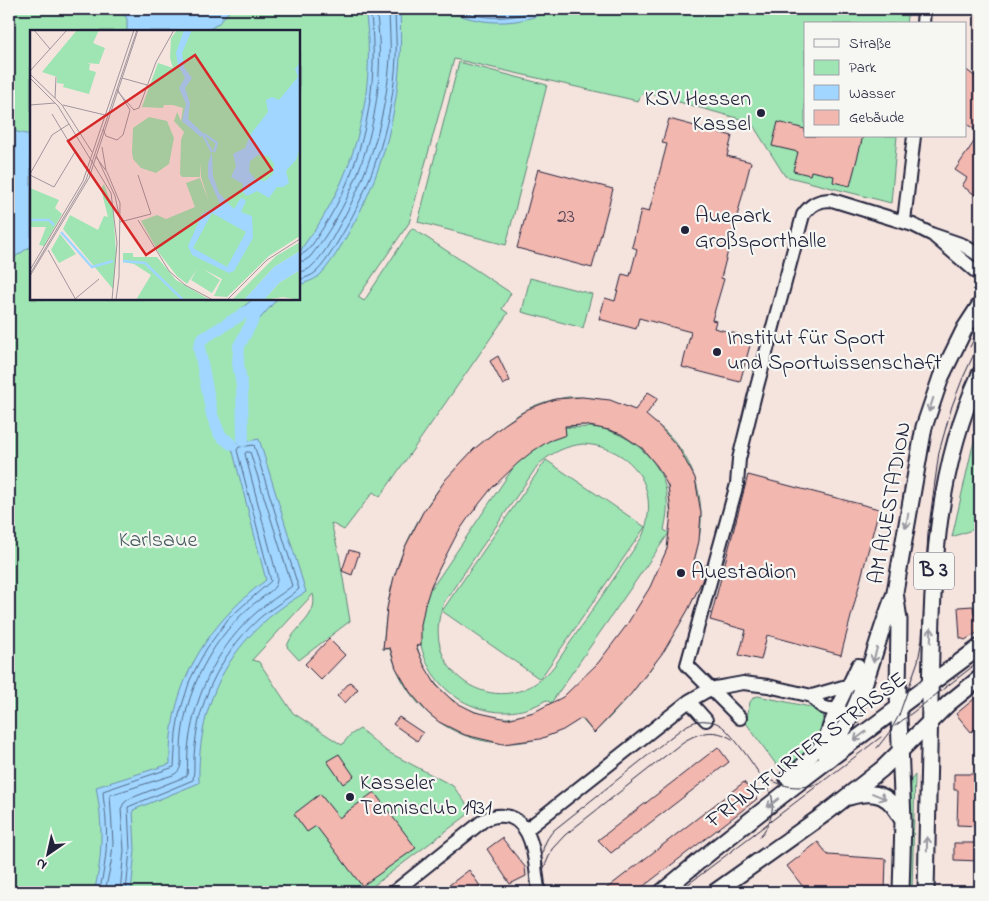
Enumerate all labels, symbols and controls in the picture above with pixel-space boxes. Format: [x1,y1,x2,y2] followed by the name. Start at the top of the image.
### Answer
[804,22,966,138] legend
[30,30,300,300] inset map
[849,33,891,55] text: Straße
[849,57,877,79] text: Park
[849,83,896,105] text: Wasser
[645,84,751,141] place label: KSV Hessen Kassel
[755,107,767,119] marker: KSV Hessen Kassel
[849,107,905,129] text: Gebäude
[695,201,826,258] place label: Auepark Großsporthalle
[557,203,575,232] house number: 23
[679,224,691,236] marker: Auepark Großsporthalle
[727,323,942,380] place label: Institut für Sport und Sportwissenschaft
[711,346,723,358] marker: Institut für Sport und Sportwissenschaft
[926,396,936,412] one-way arrow
[861,419,921,587] street label: AM AUESTADION
[902,512,912,528] one-way arrow
[119,525,197,557] park label: Karlsaue
[914,552,954,590] road number: B 3
[691,557,796,589] place label: Auestadion
[675,567,687,579] marker: Auestadion
[926,627,936,644] one-way arrow
[869,646,879,662] one-way arrow
[699,665,914,838] street label: FRANKFURTER STRASSE
[854,730,867,741] one-way arrow
[360,768,492,825] place label: Kasseler Tennisclub 1931
[344,791,356,803] marker: Kasseler Tennisclub 1931
[871,792,887,801] one-way arrow
[767,797,780,808] one-way arrow
[22,828,72,878] north arrow
[922,836,932,852] one-way arrow
[32,852,51,875] text: N

